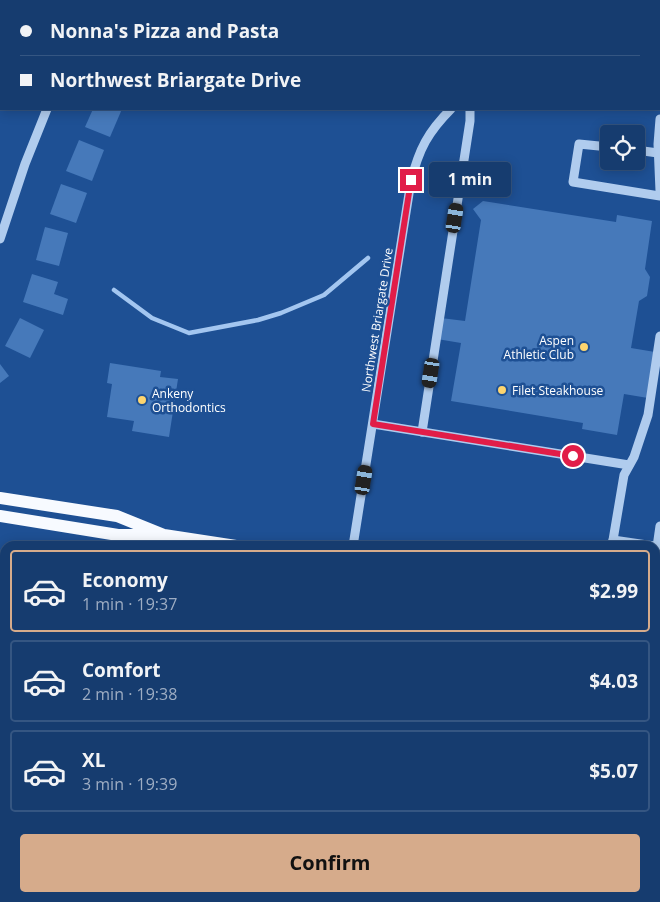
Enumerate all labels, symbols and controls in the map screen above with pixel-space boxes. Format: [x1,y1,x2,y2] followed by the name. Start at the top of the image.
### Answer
[50,18,279,44] text: Nonna's Pizza and Pasta
[50,67,301,93] text: Northwest Briargate Drive
[600,125,645,170] map controls
[600,125,645,170] button: locate
[428,162,511,198] callout: 1 min
[448,168,492,190] text: 1 min
[400,169,422,191] route end
[445,202,464,234] car
[357,246,397,393] street label: Northwest Briargate Drive
[504,332,574,363] place label: Aspen Athletic Club
[578,341,590,353] marker: Aspen Athletic Club
[421,357,440,389] car
[512,382,604,399] place label: Filet Steakhouse
[496,384,508,396] marker: Filet Steakhouse
[152,385,226,416] place label: Ankeny Orthodontics
[136,394,148,406] marker: Ankeny Orthodontics
[562,445,584,467] route start
[354,464,373,496] car
[82,567,168,593] text: Economy
[22,569,67,614] icon: car
[589,578,638,604] text: $2.99
[82,593,177,615] text: 1 min · 19:37
[82,657,161,683] text: Comfort
[22,659,67,704] icon: car
[589,668,638,694] text: $4.03
[82,683,177,705] text: 2 min · 19:38
[82,747,105,773] text: XL
[22,749,67,794] icon: car
[589,758,638,784] text: $5.07
[82,773,177,795] text: 3 min · 19:39
[20,834,640,892] button: Confirm

